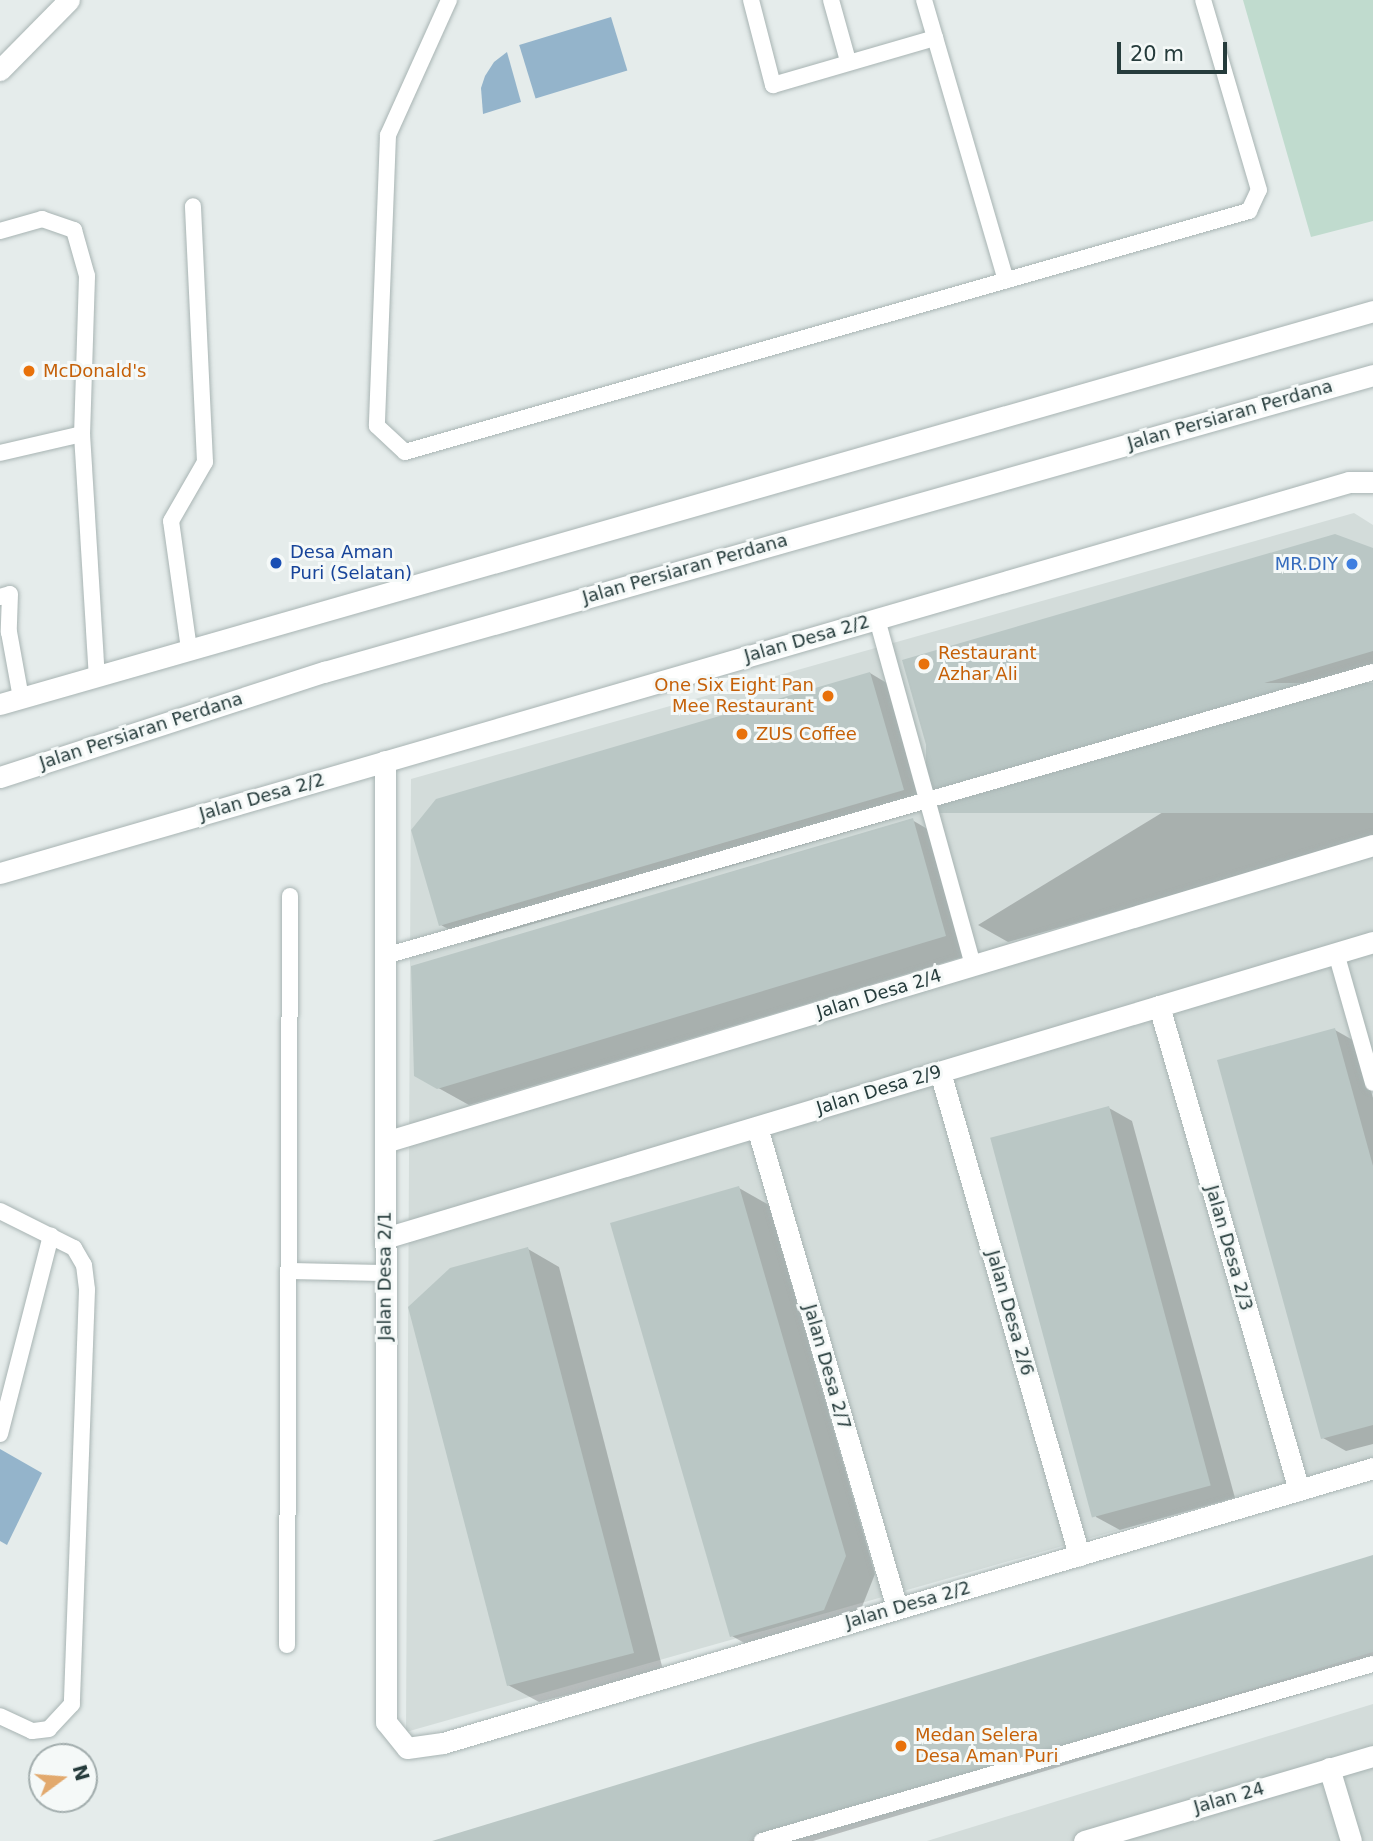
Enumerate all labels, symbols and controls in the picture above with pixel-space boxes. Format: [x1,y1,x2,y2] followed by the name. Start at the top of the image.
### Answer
[1121,28,1231,72] scale bar
[1130,42,1184,66] text: 20 m
[43,360,146,382] place label: McDonald's
[21,363,37,379] marker: McDonald's
[1125,375,1335,455] street label: Jalan Persiaran Perdana
[580,529,790,609] street label: Jalan Persiaran Perdana
[290,542,412,584] place label: Desa Aman Puri (Selatan)
[1275,553,1338,575] place label: MR.DIY
[268,555,284,571] marker: Desa Aman Puri (Selatan)
[1344,556,1360,572] marker: MR.DIY
[742,611,872,667] street label: Jalan Desa 2/2
[938,643,1037,686] place label: Restaurant Azhar Ali
[916,656,932,672] marker: Restaurant Azhar Ali
[654,675,814,718] place label: One Six Eight Pan Mee Restaurant
[37,688,245,774] street label: Jalan Persiaran Perdana
[820,688,836,704] marker: One Six Eight Pan Mee Restaurant
[756,723,857,745] place label: ZUS Coffee
[734,726,750,742] marker: ZUS Coffee
[197,769,327,825] street label: Jalan Desa 2/2
[814,965,944,1023] street label: Jalan Desa 2/4
[814,1061,944,1119] street label: Jalan Desa 2/9
[1201,1183,1257,1313] street label: Jalan Desa 2/3
[374,1211,396,1341] street label: Jalan Desa 2/1
[982,1248,1038,1378] street label: Jalan Desa 2/6
[799,1302,855,1432] street label: Jalan Desa 2/7
[843,1577,973,1633] street label: Jalan Desa 2/2
[915,1725,1058,1768] place label: Medan Selera Desa Aman Puri
[893,1738,909,1754] marker: Medan Selera Desa Aman Puri
[28,1743,98,1813] north arrow
[68,1762,94,1783] text: N
[1191,1778,1267,1818] street label: Jalan 24

